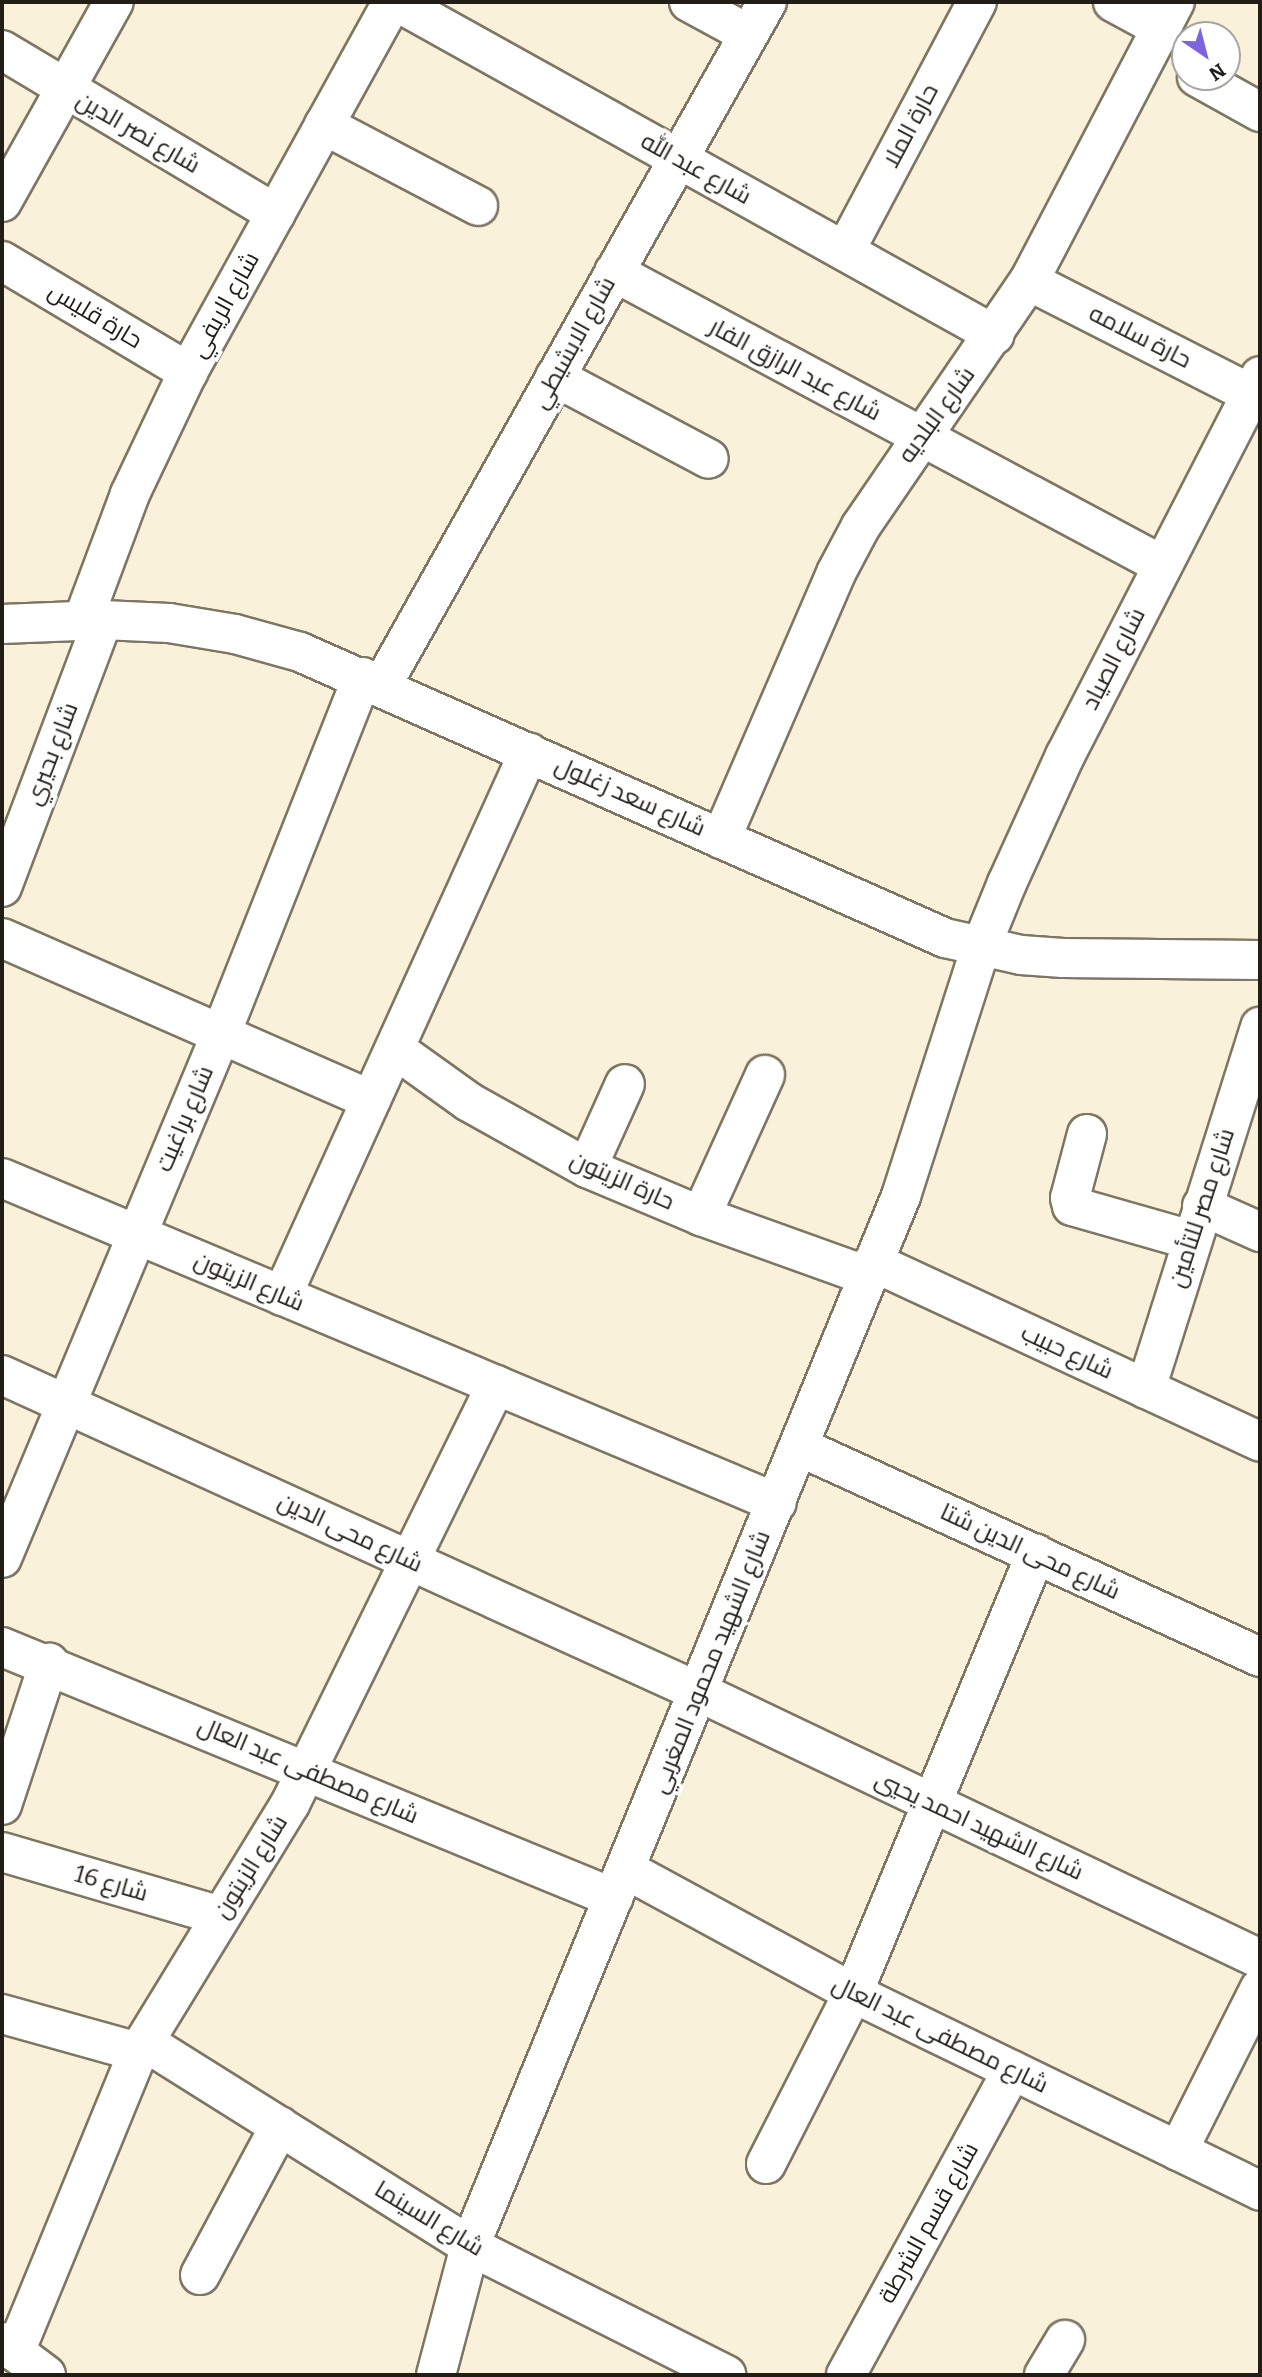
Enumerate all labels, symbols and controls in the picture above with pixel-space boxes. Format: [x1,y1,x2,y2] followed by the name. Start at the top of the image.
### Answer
[1171,21,1241,91] north arrow
[1205,58,1230,86] text: N
[877,79,945,173] street label: حارة الملا
[71,86,205,180] street label: شارع نصر الدين
[636,127,756,211] street label: شارع عبد الله
[184,247,266,363] street label: شارع الريفي
[526,272,622,414] street label: شارع الابشيطي
[43,277,147,355] street label: حارة قليس
[1084,299,1196,375] street label: حارة سلامه
[704,313,886,427] street label: شارع عبد الرازق الفار
[892,361,982,469] street label: شارع البلديه
[1076,603,1152,715] street label: شارع الصياد
[19,698,85,810] street label: شارع بحيري
[550,751,710,843] street label: شارع سعد زغلول
[150,1062,220,1176] street label: شارع براغيت
[1163,1125,1241,1291] street label: شارع مصر للتأمين
[565,1145,679,1217] street label: حارة الزيتون
[190,1246,308,1318] street label: شارع الزيتون
[1016,1318,1118,1386] street label: شارع حبيب
[273,1487,427,1579] street label: شارع محى الدين
[936,1498,1124,1606] street label: شارع محى الدين شتا
[645,1526,777,1798] street label: شارع الشهيد محمود المغربي
[193,1711,423,1831] street label: شارع مصطفى عبد العال
[870,1765,1088,1887] street label: شارع الشهيد احمد يحيي
[208,1810,294,1924] street label: شارع الزيتون
[71,1860,151,1908] street label: شارع 16
[827,1970,1053,2100] street label: شارع مصطفى عبد العال
[873,2138,985,2308] street label: شارع قسم الشرطة
[369,2175,489,2263] street label: شارع السينما

